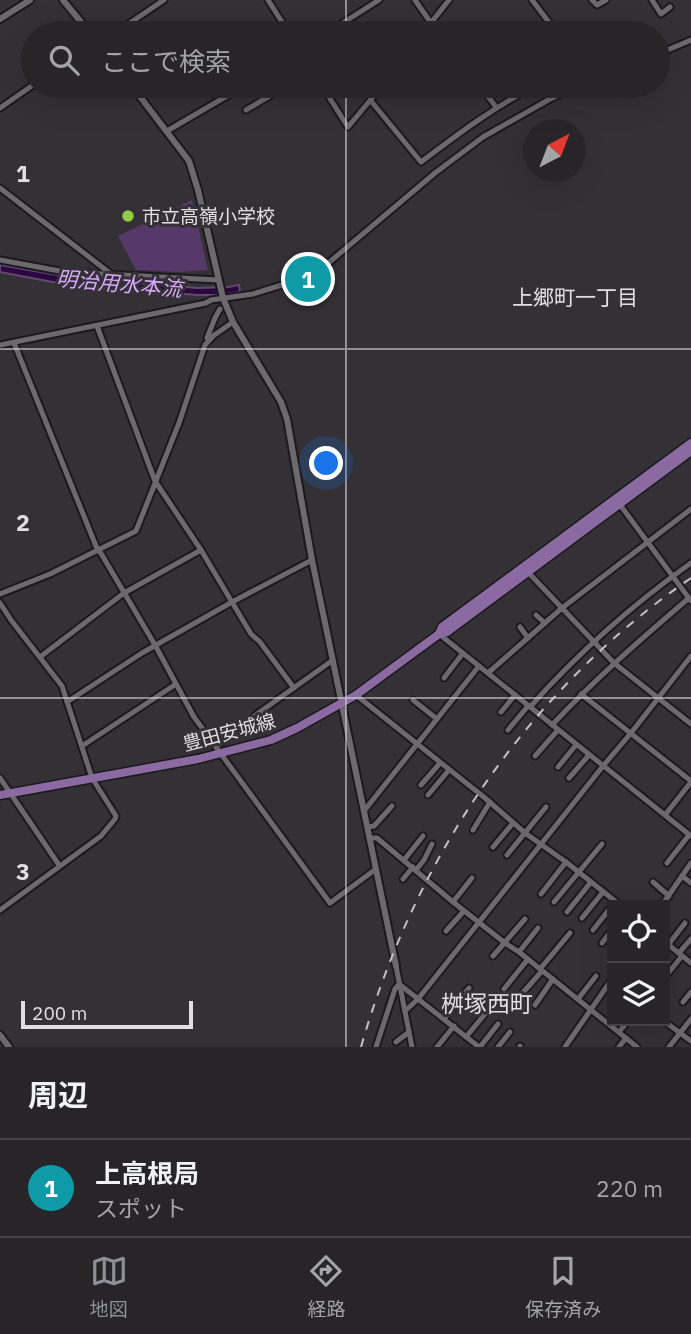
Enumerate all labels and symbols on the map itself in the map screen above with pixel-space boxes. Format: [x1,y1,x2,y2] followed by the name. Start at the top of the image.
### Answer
[523,119,586,182] north arrow
[16,158,30,188] text: 1
[142,204,275,228] place label: 市立高嶺小学校
[120,208,136,224] marker: 市立高嶺小学校
[285,253,331,305] pin: 1
[55,264,186,303] water label: 明治用水本流
[512,283,638,311] district label: 上郷町一丁目
[309,446,343,480] your location
[16,507,30,537] text: 2
[180,708,278,756] street label: 豊田安城線
[16,856,30,886] text: 3
[441,988,533,1018] district label: 桝塚西町
[21,998,192,1030] scale bar

